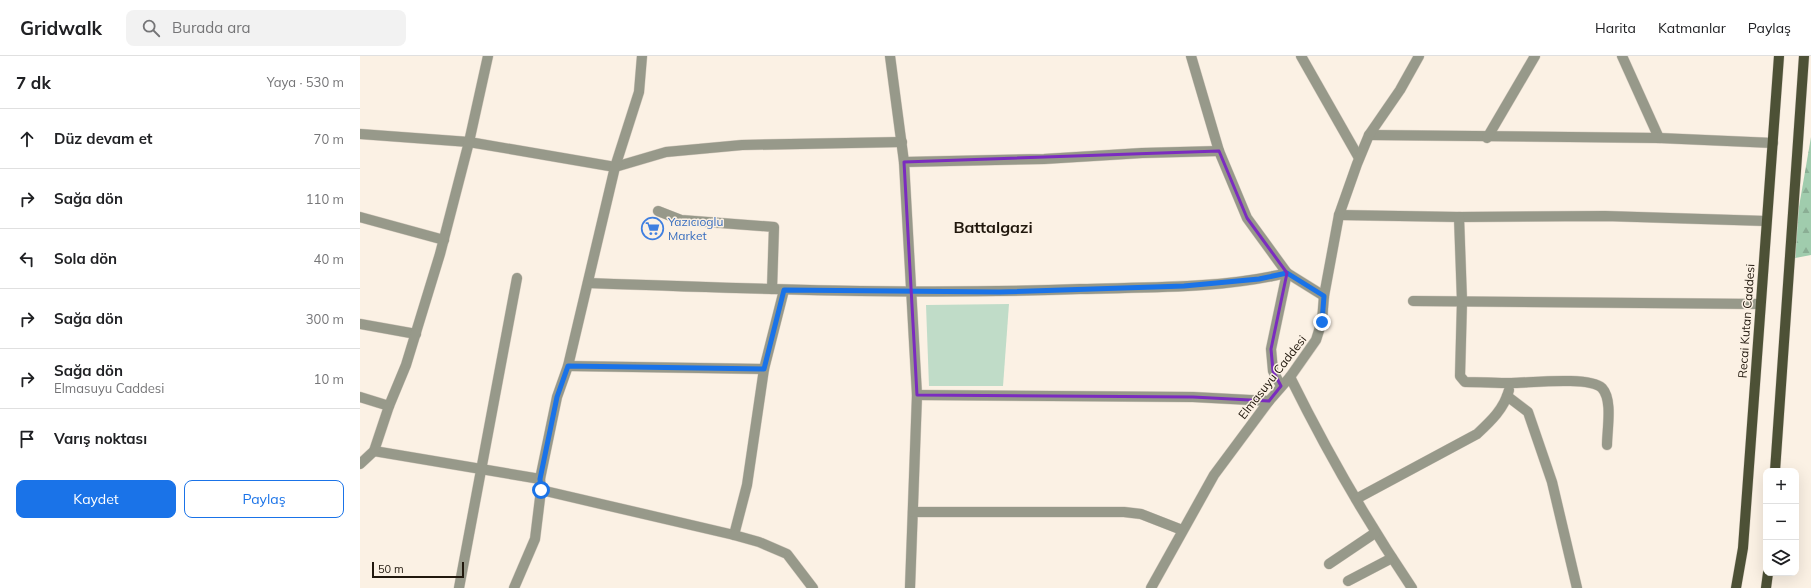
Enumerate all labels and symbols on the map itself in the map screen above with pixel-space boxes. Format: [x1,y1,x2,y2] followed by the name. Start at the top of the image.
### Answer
[667,214,723,243] place label: Yazıcıoglu Market
[639,215,665,241] supermarket icon: Yazıcıoglu Market
[953,217,1033,237] district label: Battalgazi
[1735,263,1757,379] street label: Recai Kutan Caddesi
[1313,313,1331,331] route end
[1235,332,1309,422] street label: Elmasuyu Caddesi
[532,481,550,499] route start
[372,560,464,579] scale bar

